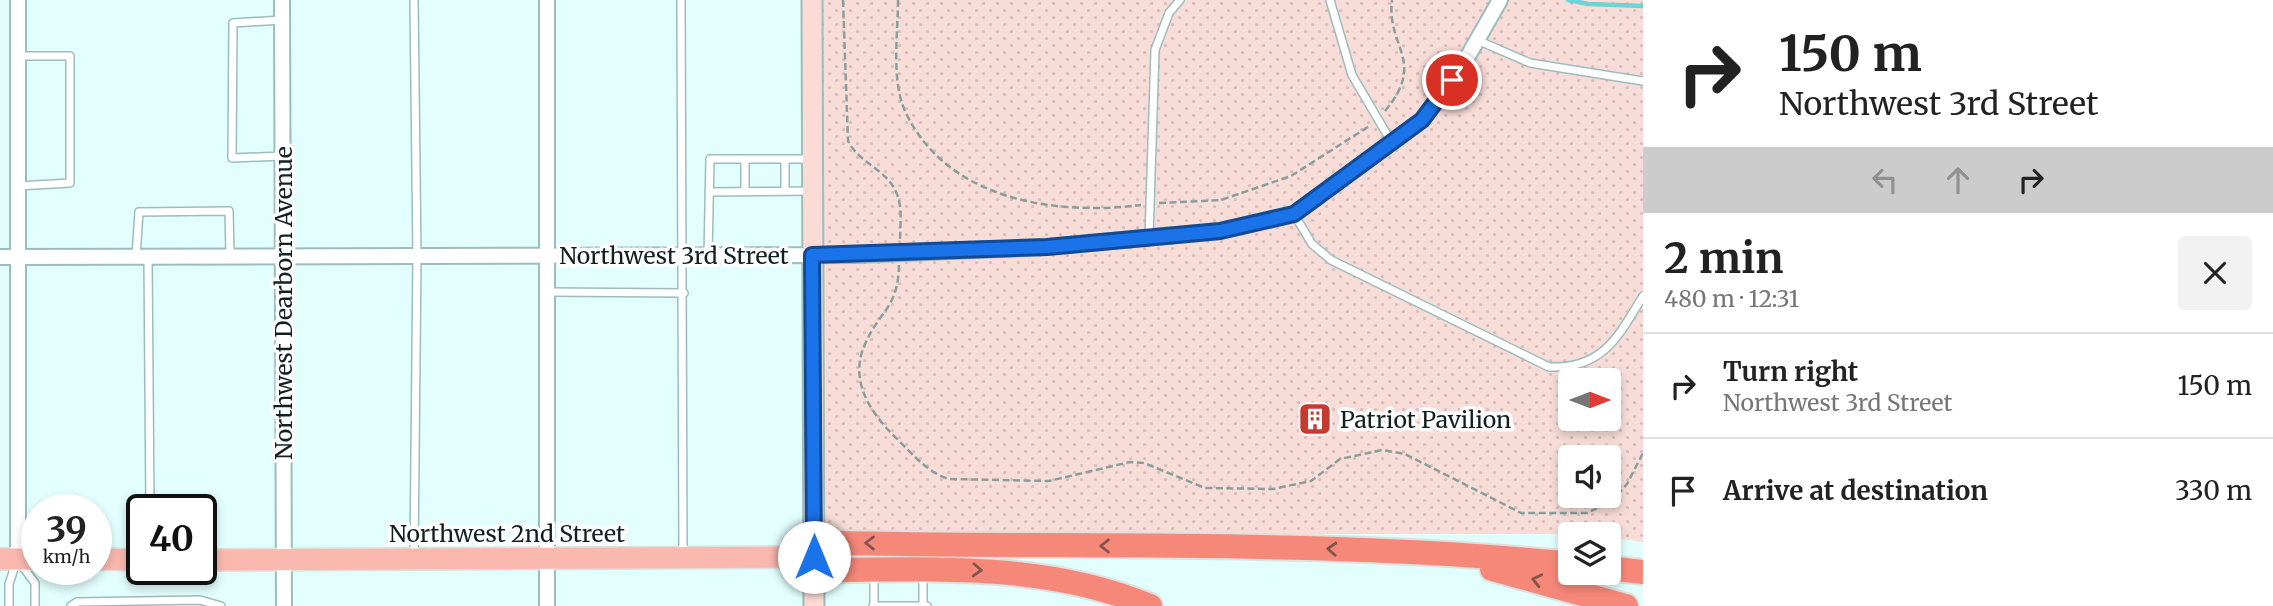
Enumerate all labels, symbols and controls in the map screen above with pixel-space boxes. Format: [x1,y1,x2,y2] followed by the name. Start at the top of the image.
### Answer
[1779,23,1922,84] text: 150 m
[1664,28,1755,119] icon: right
[1422,50,1482,110] pin
[1433,61,1471,99] icon: arrive
[1779,84,2098,124] text: Northwest 3rd Street
[269,146,298,460] street label: Northwest Dearborn Avenue
[1866,161,1904,199] icon: left
[1939,161,1977,199] icon: ahead
[2012,161,2050,199] icon: right
[1664,232,1784,284] text: 2 min
[2178,236,2252,310] button: close
[559,241,789,270] street label: Northwest 3rd Street
[1664,284,1799,313] text: 480 m · 12:31
[1723,355,1858,388] text: Turn right
[1664,367,1702,405] icon: right
[1558,368,1620,430] north arrow
[1558,368,1621,585] map controls
[2178,369,2252,402] text: 150 m
[1723,388,1953,417] text: Northwest 3rd Street
[1296,400,1334,438] building icon: Patriot Pavilion
[1340,405,1511,434] place label: Patriot Pavilion
[1558,445,1621,508] button: sound
[1664,472,1702,510] icon: arrive
[1723,474,1988,507] text: Arrive at destination
[2175,474,2252,507] text: 330 m
[126,494,217,585] speed limit sign: 40
[46,508,87,552] text: 39
[389,519,625,548] street label: Northwest 2nd Street
[777,520,851,594] position arrow
[1558,522,1621,585] button: layers
[864,536,875,551] one-way arrow
[1099,538,1110,554] one-way arrow
[1327,542,1338,557] one-way arrow
[43,545,90,568] text: km/h
[972,562,983,577] one-way arrow
[1531,574,1543,588] one-way arrow

